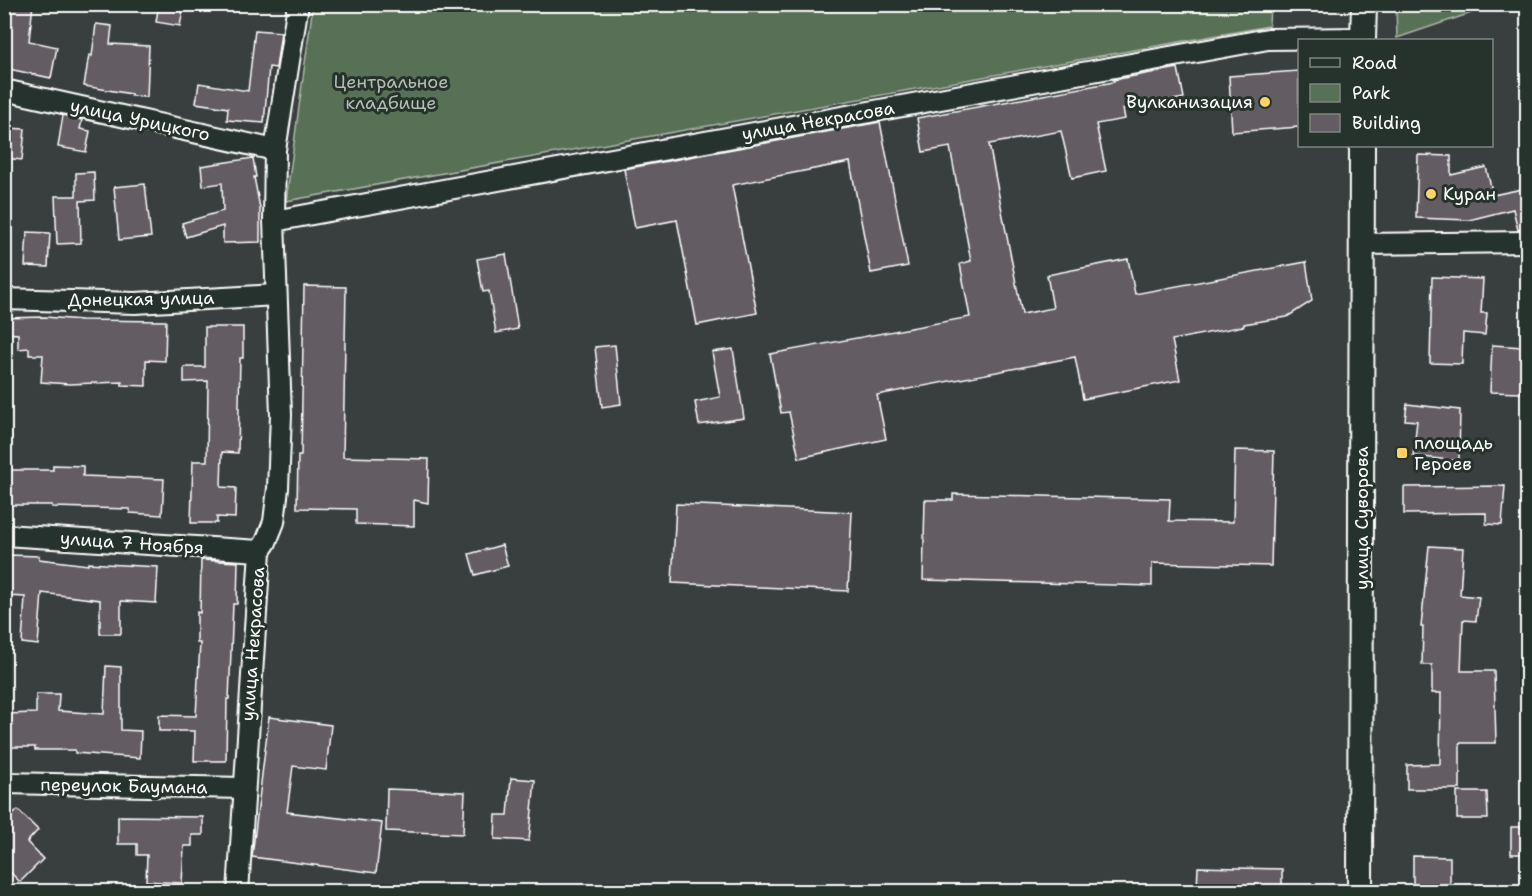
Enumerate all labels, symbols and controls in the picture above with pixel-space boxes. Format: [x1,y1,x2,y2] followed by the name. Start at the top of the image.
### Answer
[1298,39,1493,147] legend
[1352,51,1397,75] text: Road
[334,70,448,115] park label: Центральное кладбище
[1352,81,1391,105] text: Park
[1126,90,1253,114] place label: Вулканизация
[68,93,212,147] street label: улица Урицкого
[1258,95,1272,109] marker: Вулканизация
[740,96,896,146] street label: улица Некрасова
[1352,111,1421,135] text: Building
[1443,182,1496,206] place label: Куран
[1424,187,1438,201] marker: Куран
[68,286,214,312] street label: Донецкая улица
[1414,431,1493,476] place label: площадь Героев
[1350,446,1374,590] street label: улица Суворова
[1395,446,1409,460] marker: площадь Героев
[59,526,205,560] street label: улица 7 Ноября
[236,566,270,722] street label: улица Некрасова
[40,773,208,799] street label: переулок Баумана

